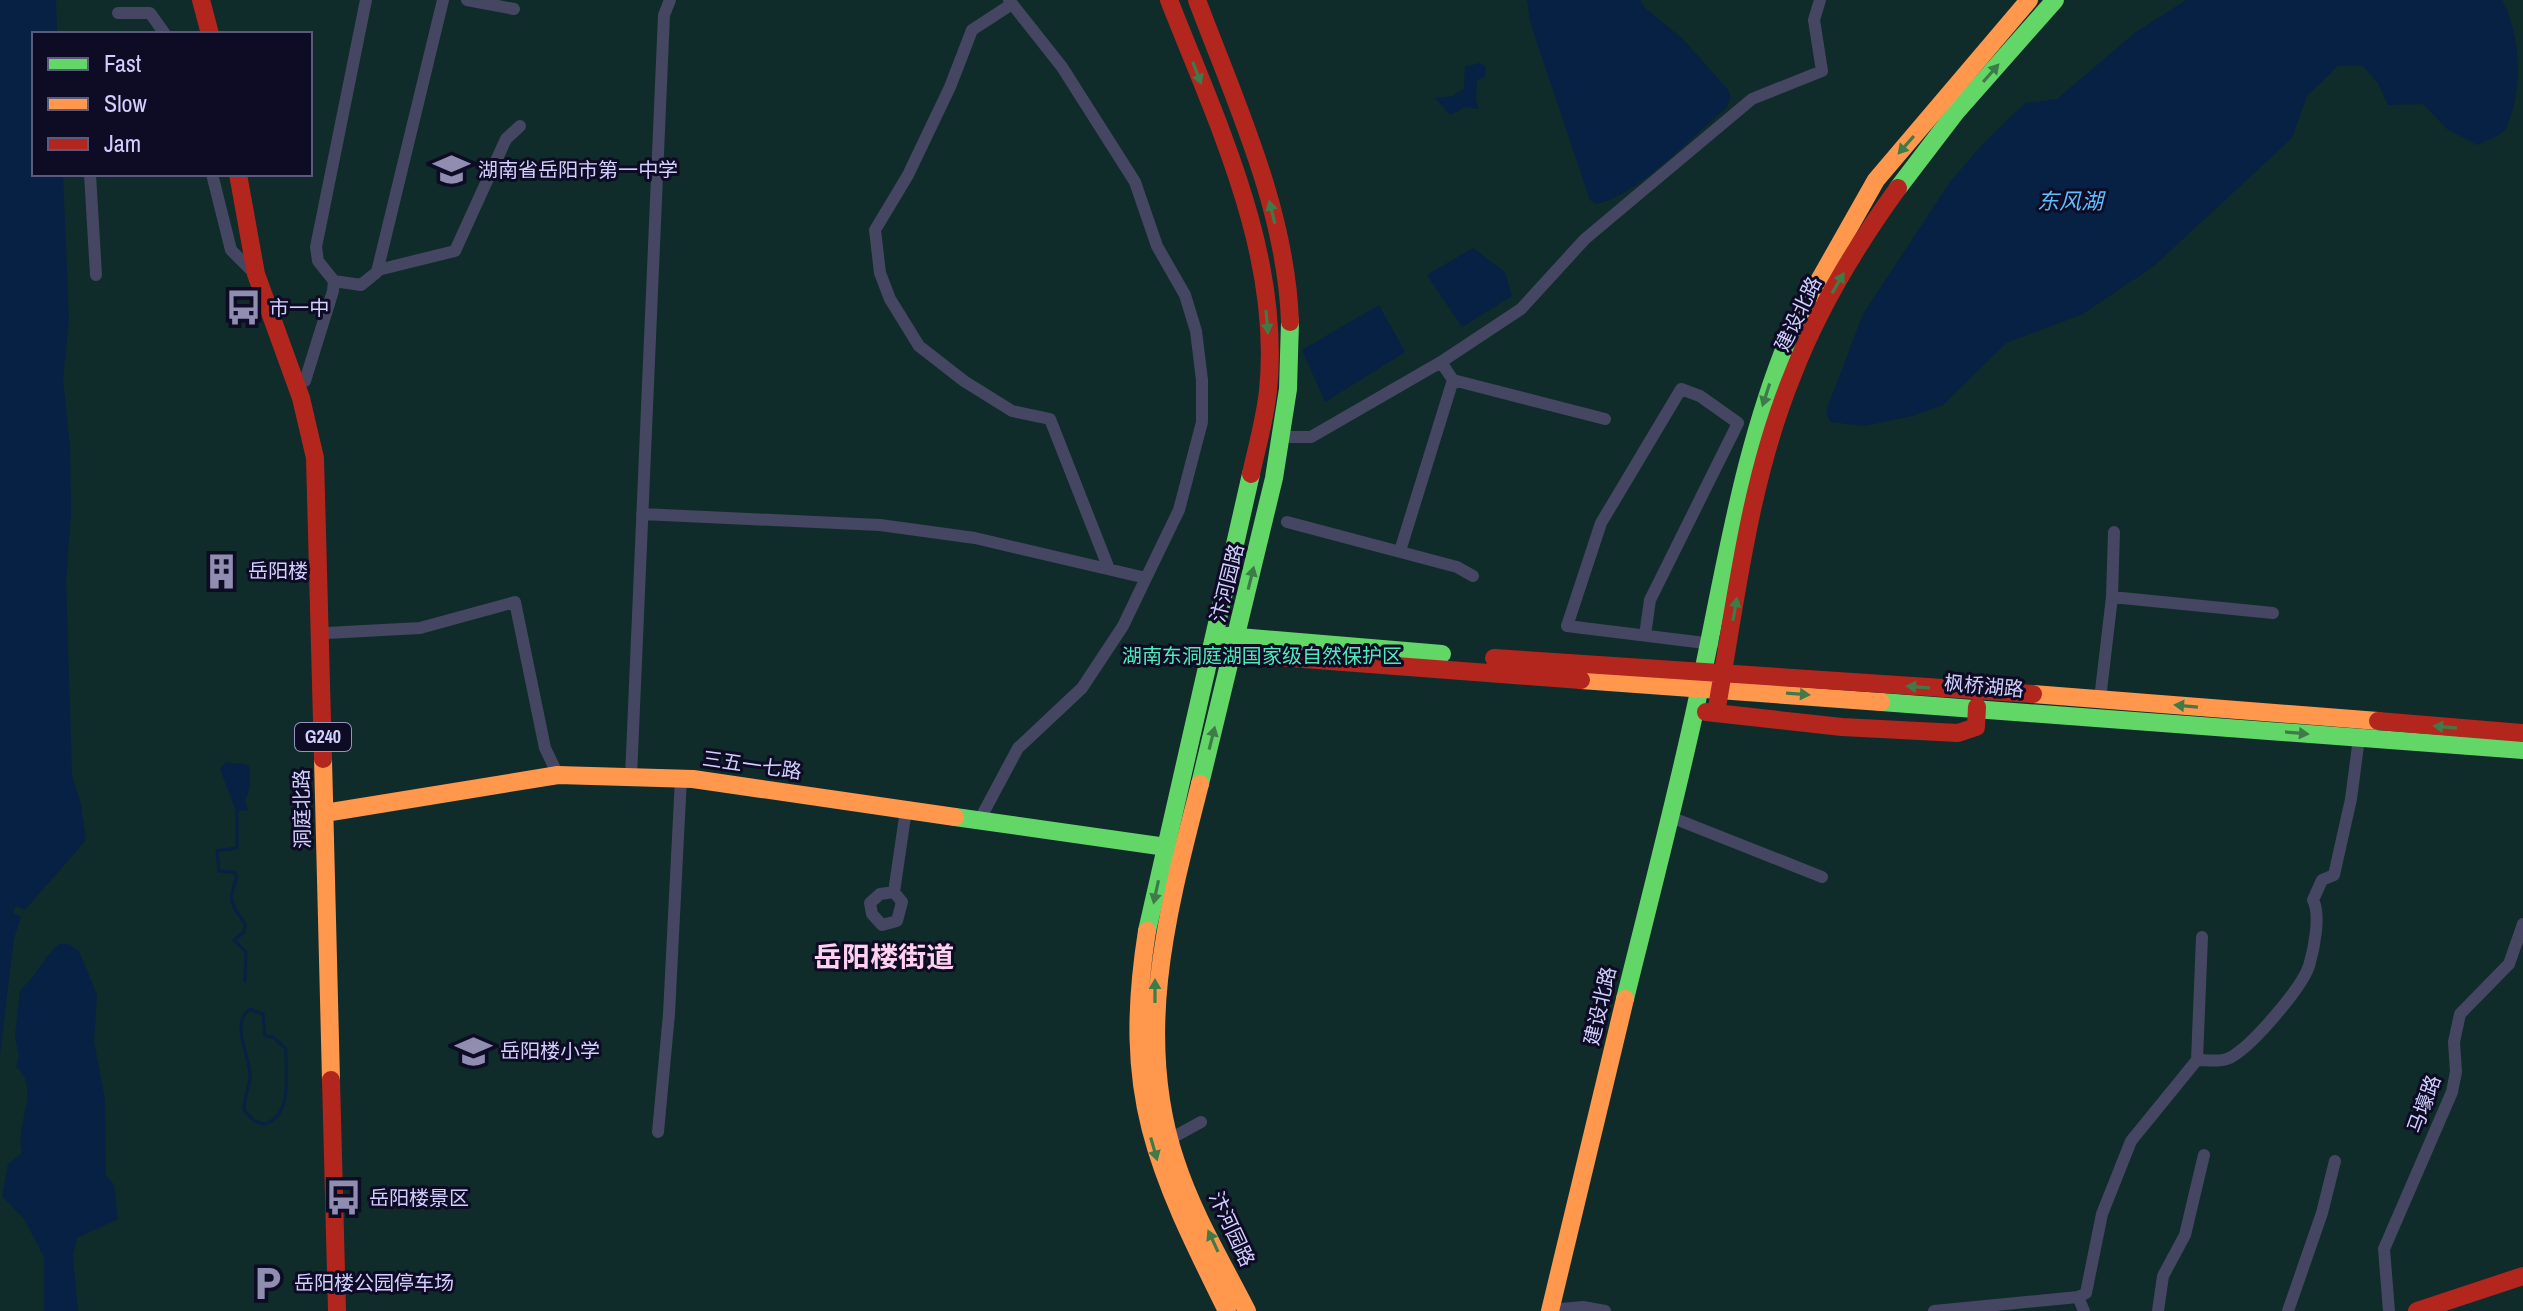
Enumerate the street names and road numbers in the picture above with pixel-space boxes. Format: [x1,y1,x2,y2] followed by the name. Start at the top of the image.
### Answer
[1768,272,1827,356] street label: 建设北路
[1204,541,1249,625] street label: 汴河园路
[1943,669,2025,702] street label: 枫桥湖路
[295,723,351,751] road number: G240
[701,744,803,785] street label: 三五一七路
[287,769,316,849] street label: 洞庭北路
[1577,964,1622,1048] street label: 建设北路
[2401,1071,2446,1137] street label: 马壕路
[1203,1187,1262,1271] street label: 汴河园路

